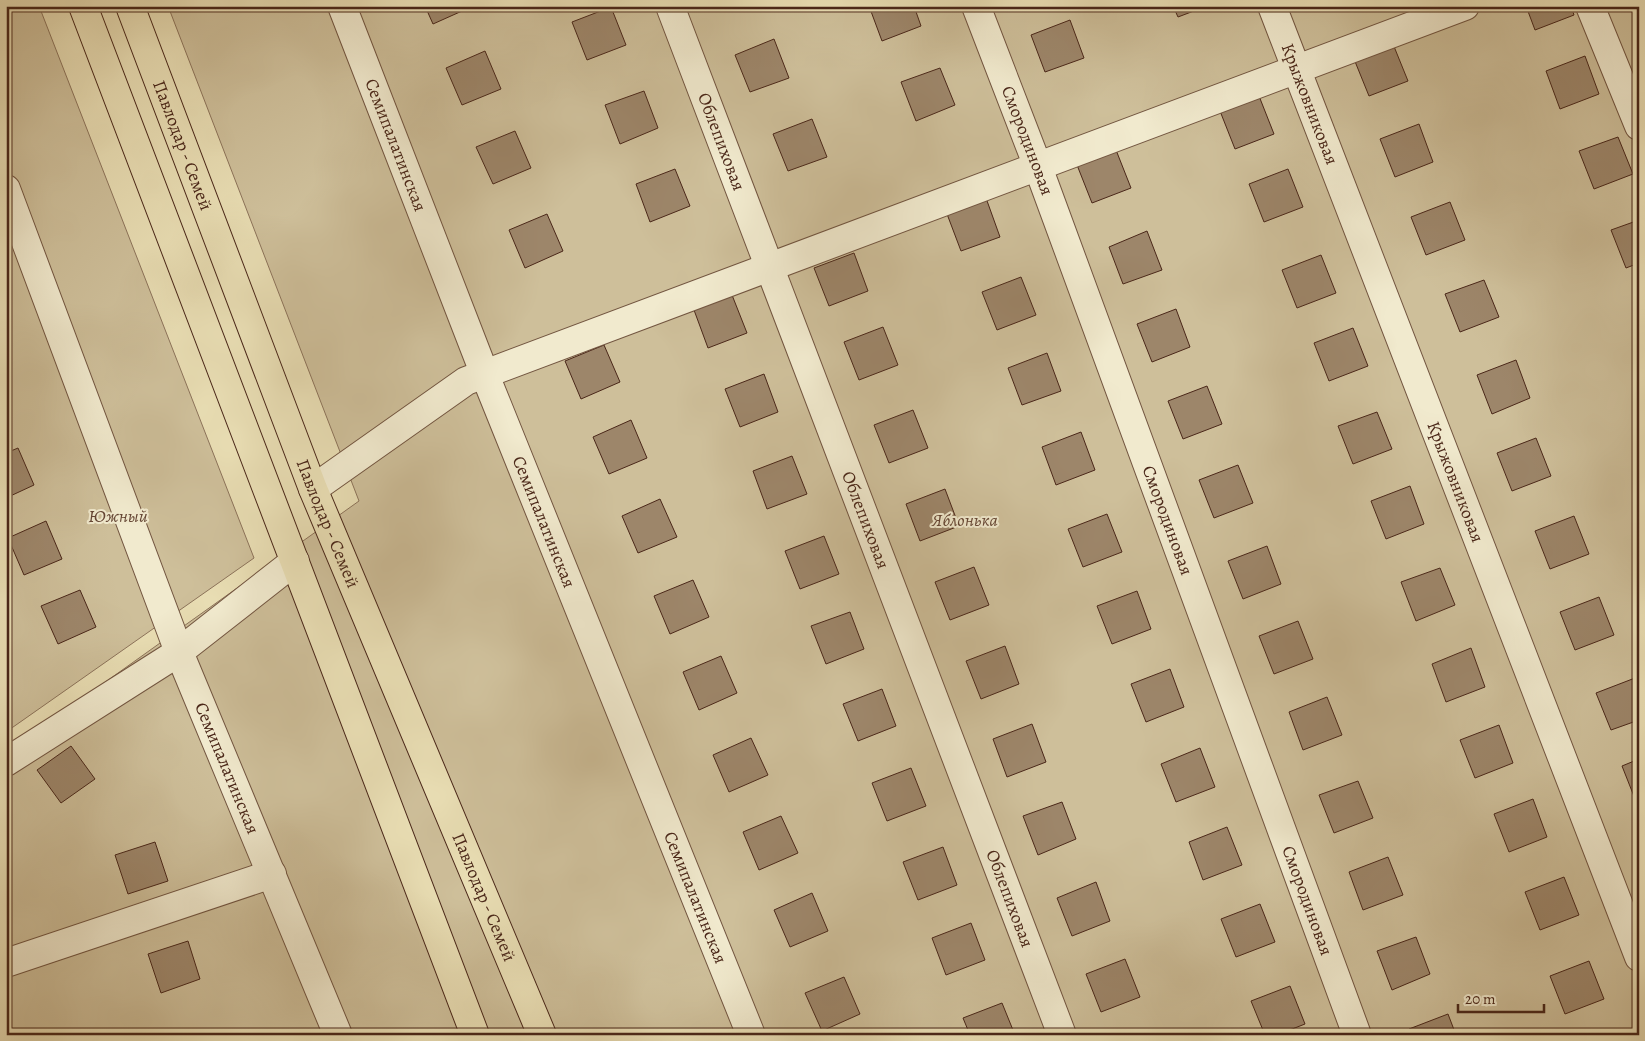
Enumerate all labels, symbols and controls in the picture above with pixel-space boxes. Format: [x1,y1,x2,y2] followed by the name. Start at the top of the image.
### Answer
[1276,40,1344,168] street label: Крыжовниковая
[359,75,432,215] street label: Семипалатинская
[147,77,218,214] street label: Павлодар - Семей
[996,82,1059,198] street label: Смородиновая
[692,89,751,194] street label: Облепиховая
[1421,418,1490,546] street label: Крыжовниковая
[507,452,582,591] street label: Семипалатинская
[291,456,365,592] street label: Павлодар - Семей
[1137,462,1199,579] street label: Смородиновая
[836,468,895,572] street label: Облепиховая
[88,504,148,528] park label: Южный
[931,508,998,532] park label: Яблонька
[189,699,265,838] street label: Семипалатинская
[658,828,733,967] street label: Семипалатинская
[447,829,522,965] street label: Павлодар - Семей
[1276,842,1339,959] street label: Смородиновая
[980,846,1040,951] street label: Облепиховая
[1458,981,1544,1013] scale bar
[1465,989,1496,1009] text: 20 m

